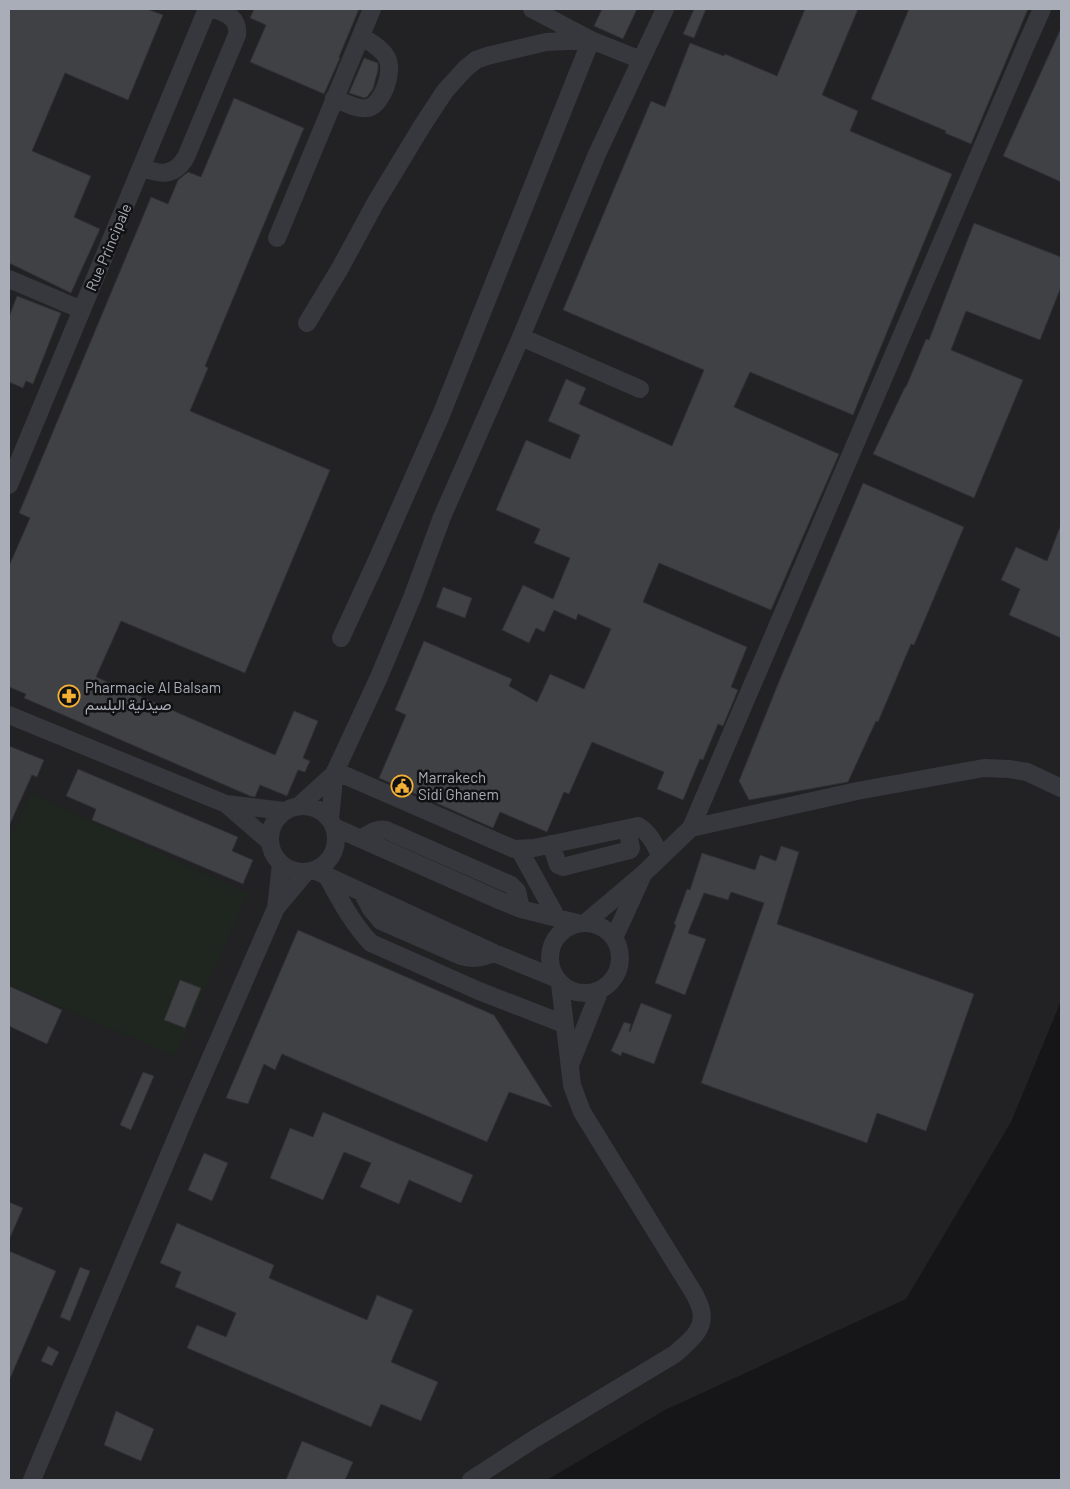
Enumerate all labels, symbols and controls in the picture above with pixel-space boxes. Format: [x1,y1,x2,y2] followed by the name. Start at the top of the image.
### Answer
[81,201,135,293] street label: Rue Principale
[85,678,221,715] place label: Pharmacie Al Balsam صيدلية البلسم
[57,684,81,708] pharmacy icon: Pharmacie Al Balsam صيدلية البلسم
[418,768,499,803] place label: Marrakech Sidi Ghanem
[390,774,414,798] public building icon: Marrakech Sidi Ghanem

